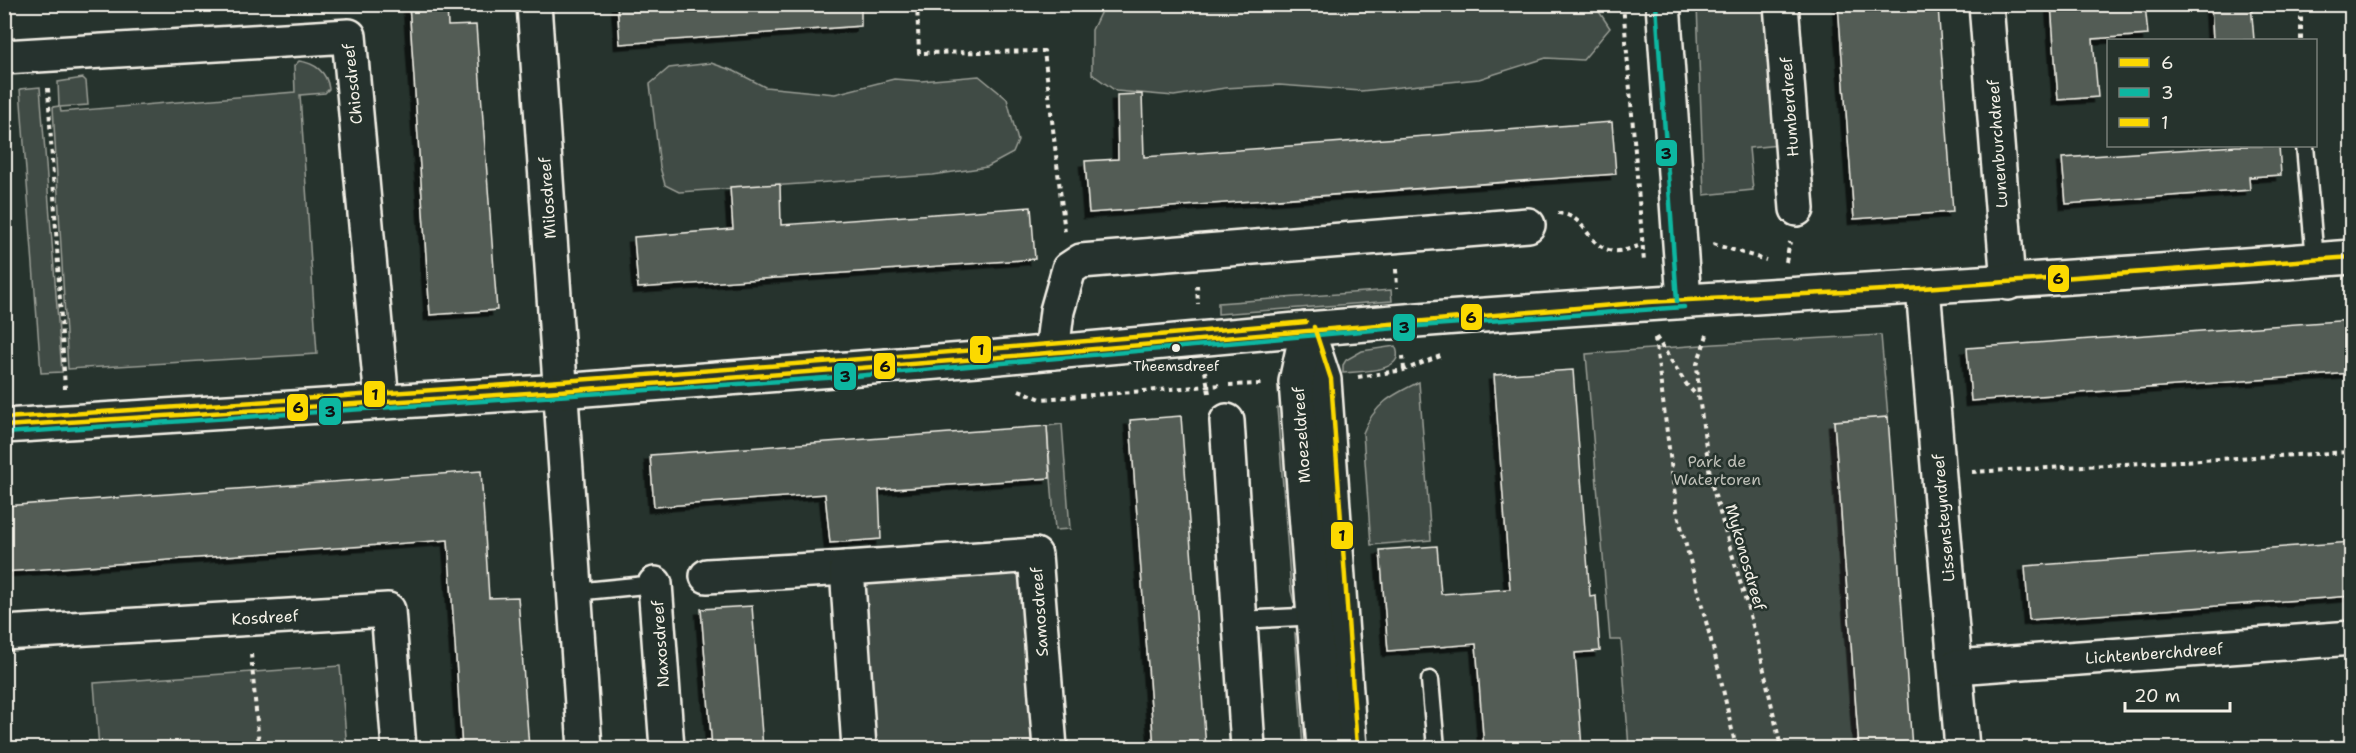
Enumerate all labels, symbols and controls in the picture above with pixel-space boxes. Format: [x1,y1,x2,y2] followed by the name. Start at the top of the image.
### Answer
[2107,39,2317,147] legend
[338,41,367,125] street label: Chiosdreef
[2161,51,2174,75] text: 6
[1775,55,1803,158] street label: Humberdreef
[1982,78,2012,209] street label: Lunenburchdreef
[2161,81,2174,105] text: 3
[2161,111,2169,135] text: 1
[1655,139,1678,167] line badge: 3
[1660,143,1672,164] text: 3
[534,155,561,240] street label: Milosdreef
[2047,264,2070,293] line badge: 6
[2052,268,2064,289] text: 6
[1460,303,1483,331] line badge: 6
[1465,307,1477,328] text: 6
[1392,313,1416,342] line badge: 3
[1398,317,1410,338] text: 3
[969,335,992,364] line badge: 1
[977,339,985,360] text: 1
[1170,342,1182,354] marker: Theemsdreef
[873,352,896,380] line badge: 6
[879,356,891,377] text: 6
[1133,357,1220,375] place label: Theemsdreef
[833,362,857,391] line badge: 3
[839,366,851,387] text: 3
[363,380,386,408] line badge: 1
[371,384,379,405] text: 1
[1288,385,1315,484] street label: Moezeldreef
[286,393,309,422] line badge: 6
[292,397,304,418] text: 6
[318,397,342,426] line badge: 3
[324,401,336,422] text: 3
[1673,451,1761,490] park label: Park de Watertoren
[1927,452,1960,583] street label: Lissensteyndreef
[1720,502,1771,614] street label: Mykonosdreef
[1330,521,1354,550] line badge: 1
[1338,525,1346,546] text: 1
[1026,565,1053,657] street label: Samosdreef
[647,598,674,688] street label: Naxosdreef
[231,605,300,630] street label: Kosdreef
[2084,638,2225,669] street label: Lichtenberchdreef
[2125,675,2230,713] scale bar
[2134,684,2180,708] text: 20 m

